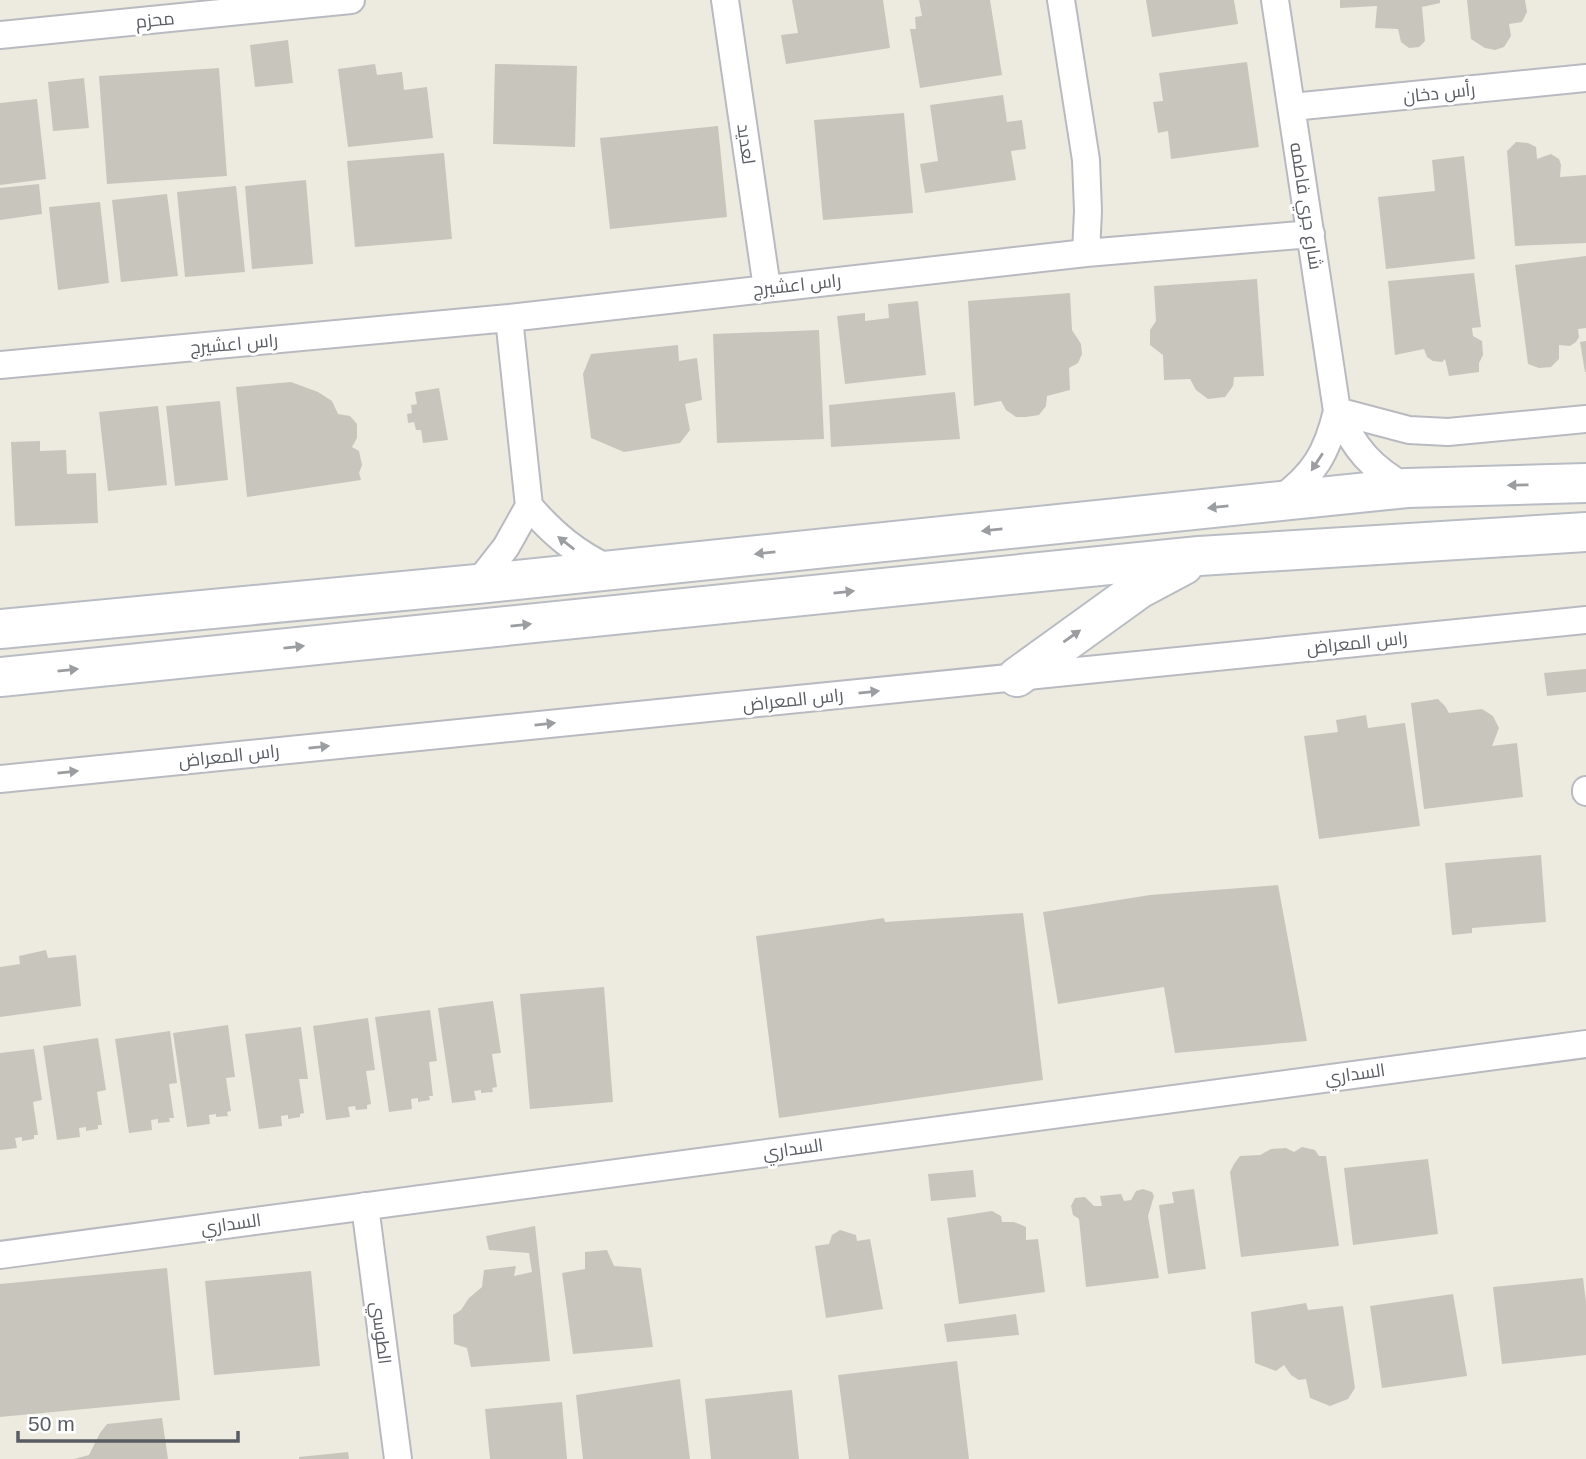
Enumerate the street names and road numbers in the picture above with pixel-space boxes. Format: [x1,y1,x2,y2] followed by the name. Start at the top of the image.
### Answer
[135,8,176,34] street label: محزم
[1402,78,1476,108] street label: رأس دخان
[733,123,759,165] street label: لعديد
[1282,141,1326,272] street label: شارع جري فاطمه
[752,270,842,302] street label: راس اعشيرج
[189,330,279,360] street label: راس اعشيرج
[1306,628,1409,659] street label: راس المعراض
[742,685,845,716] street label: راس المعراض
[178,741,281,772] street label: راس المعراض
[1324,1060,1387,1092] street label: السداري
[762,1135,825,1167] street label: السداري
[200,1210,263,1242] street label: السداري
[364,1301,395,1366] street label: الطوسي

